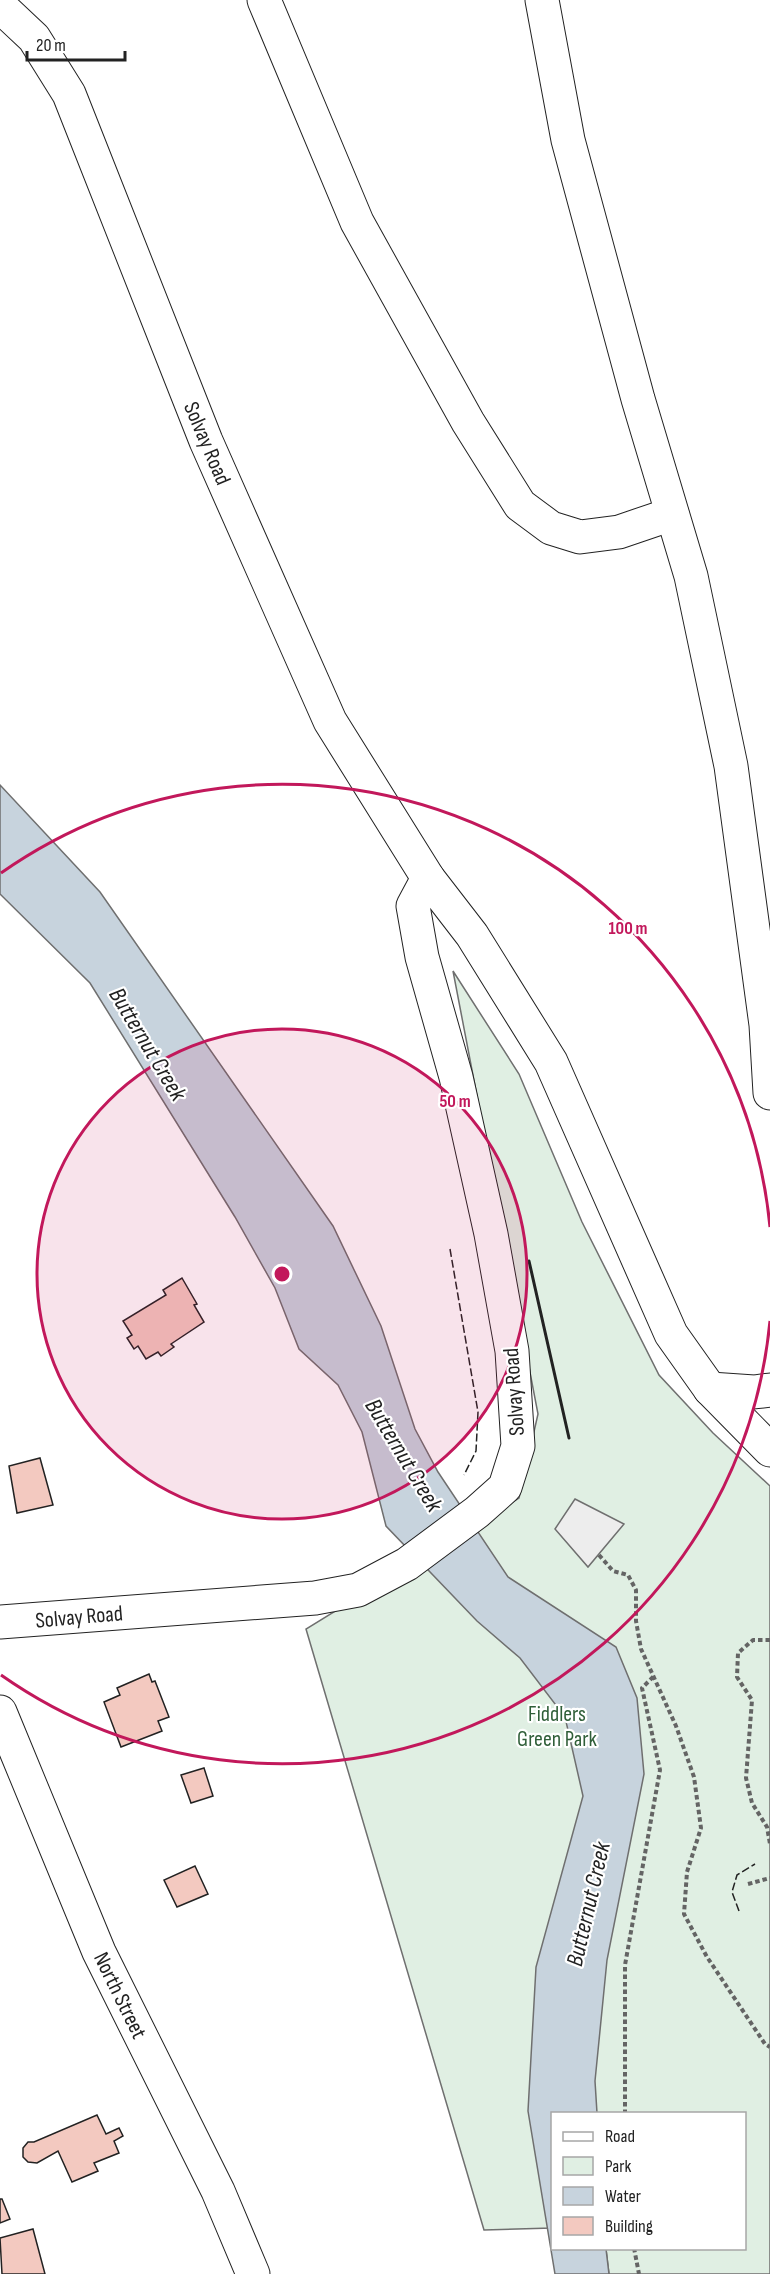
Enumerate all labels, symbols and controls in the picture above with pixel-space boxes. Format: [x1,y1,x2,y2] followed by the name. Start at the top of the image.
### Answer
[27,24,124,62] scale bar
[36,35,66,56] text: 20 m
[177,398,236,489] street label: Solvay Road
[609,918,648,939] text: 100 m
[102,982,193,1107] water label: Butternut Creek
[439,1091,471,1112] text: 50 m
[272,1264,292,1284] centre of rings
[498,1347,531,1437] street label: Solvay Road
[358,1393,449,1518] water label: Butternut Creek
[34,1600,124,1635] street label: Solvay Road
[517,1701,597,1753] park label: Fiddlers Green Park
[560,1838,617,1969] water label: Butternut Creek
[87,1948,152,2044] street label: North Street
[551,2112,746,2250] legend
[605,2126,635,2147] text: Road
[605,2156,631,2177] text: Park
[605,2186,641,2207] text: Water
[605,2216,653,2237] text: Building

